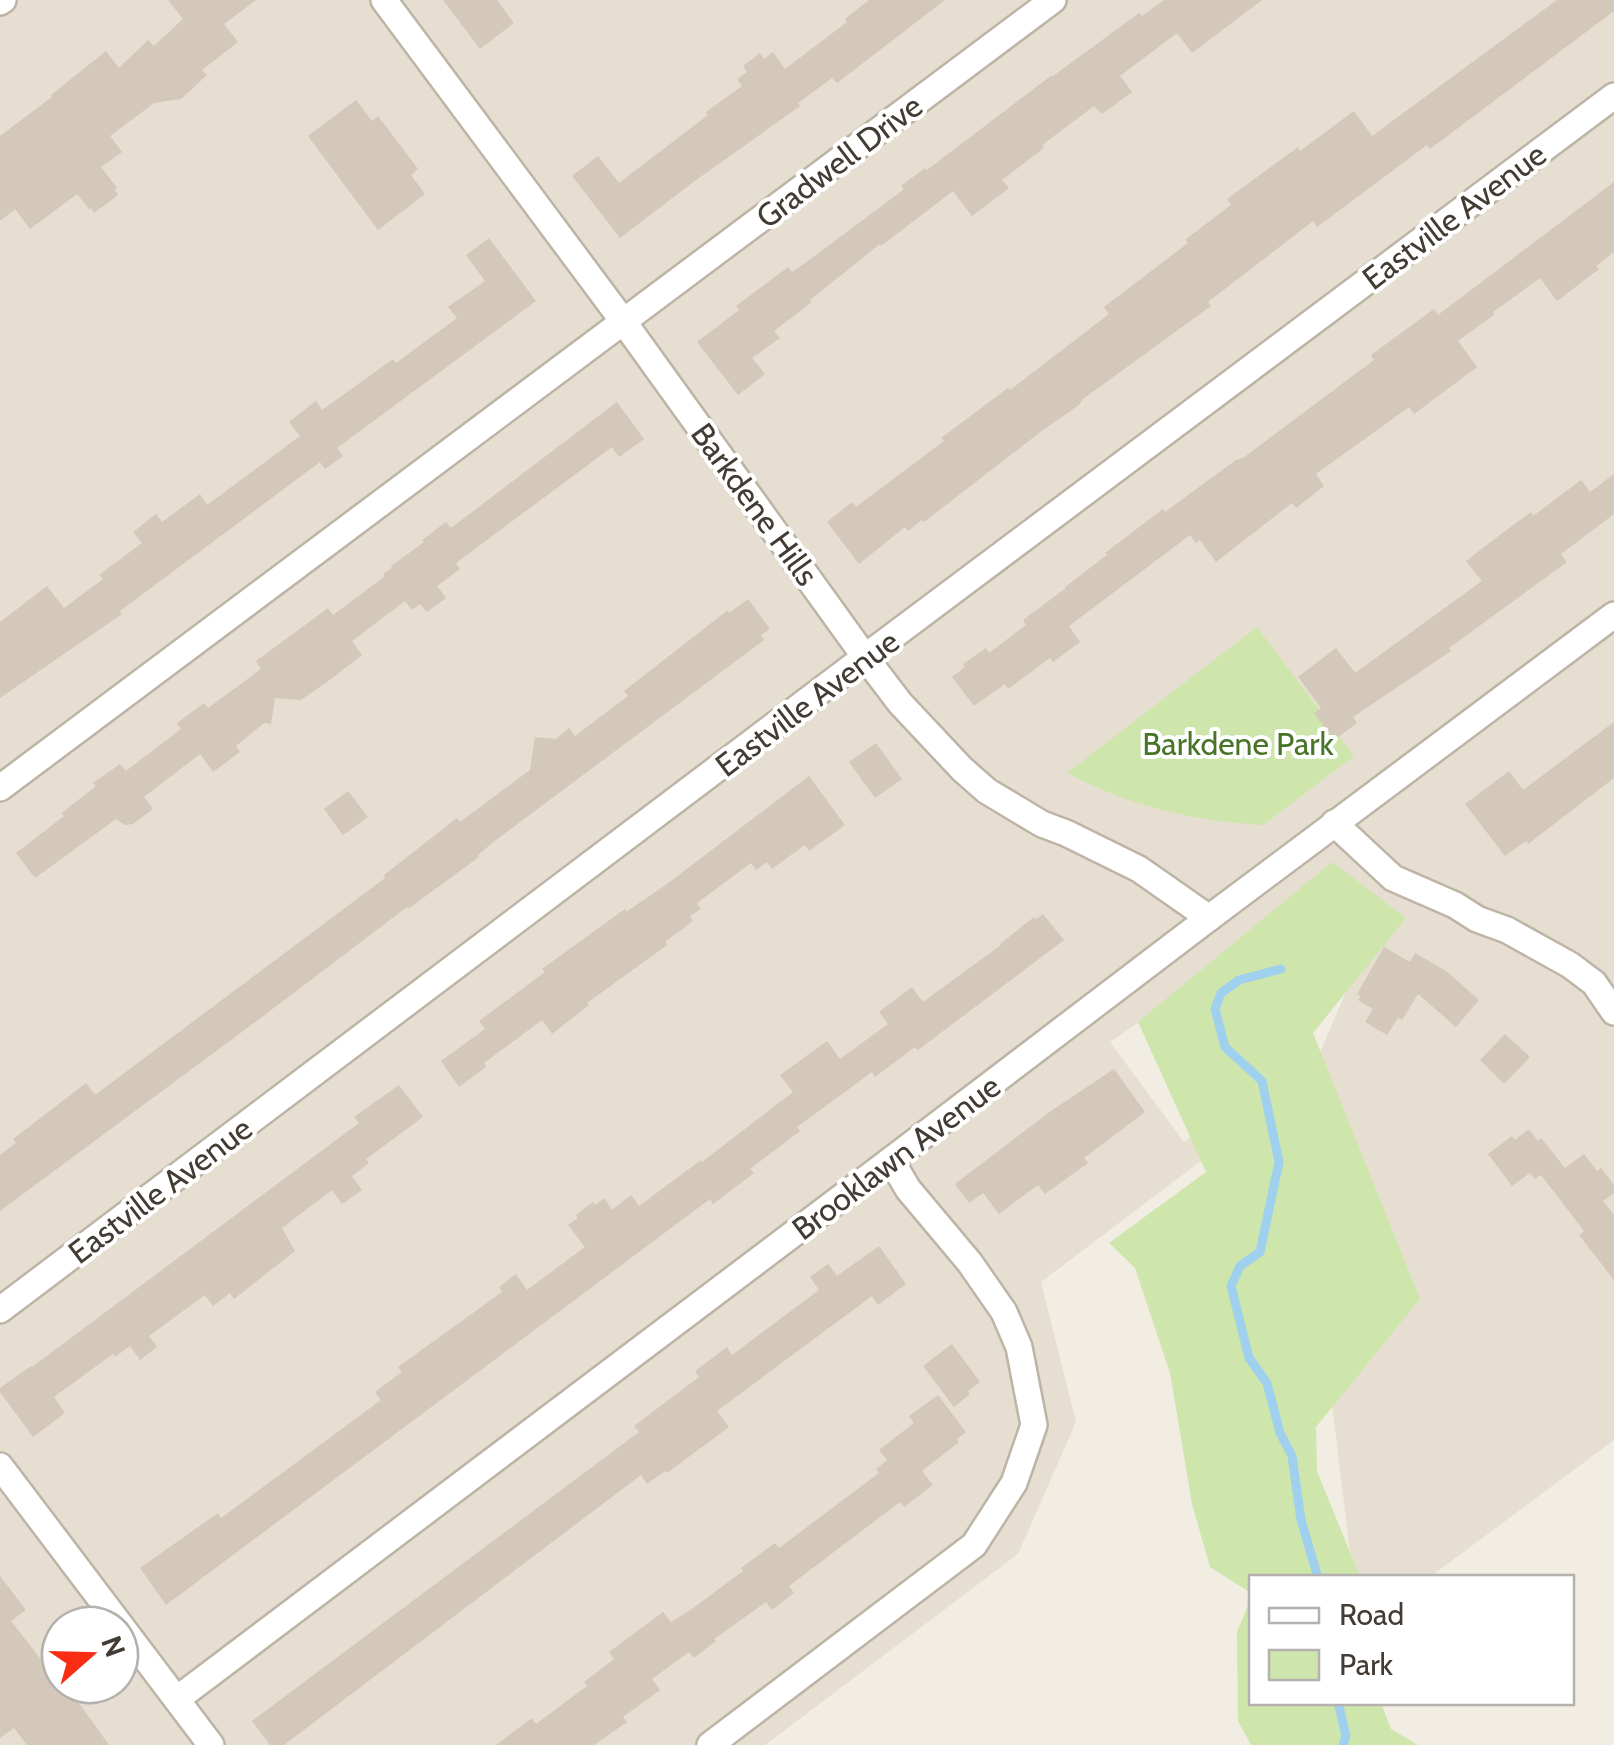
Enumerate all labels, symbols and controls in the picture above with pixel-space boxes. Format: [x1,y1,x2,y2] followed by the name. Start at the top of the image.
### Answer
[748,86,930,236] street label: Gradwell Drive
[1355,134,1553,298] street label: Eastville Avenue
[683,415,827,593] street label: Barkdene Hills
[708,621,906,785] street label: Eastville Avenue
[1142,724,1334,763] park label: Barkdene Park
[784,1066,1008,1248] street label: Brooklawn Avenue
[61,1108,259,1272] street label: Eastville Avenue
[1249,1575,1574,1705] legend
[1339,1596,1404,1633] text: Road
[40,1605,140,1705] north arrow
[94,1631,133,1662] text: N
[1339,1646,1394,1683] text: Park

